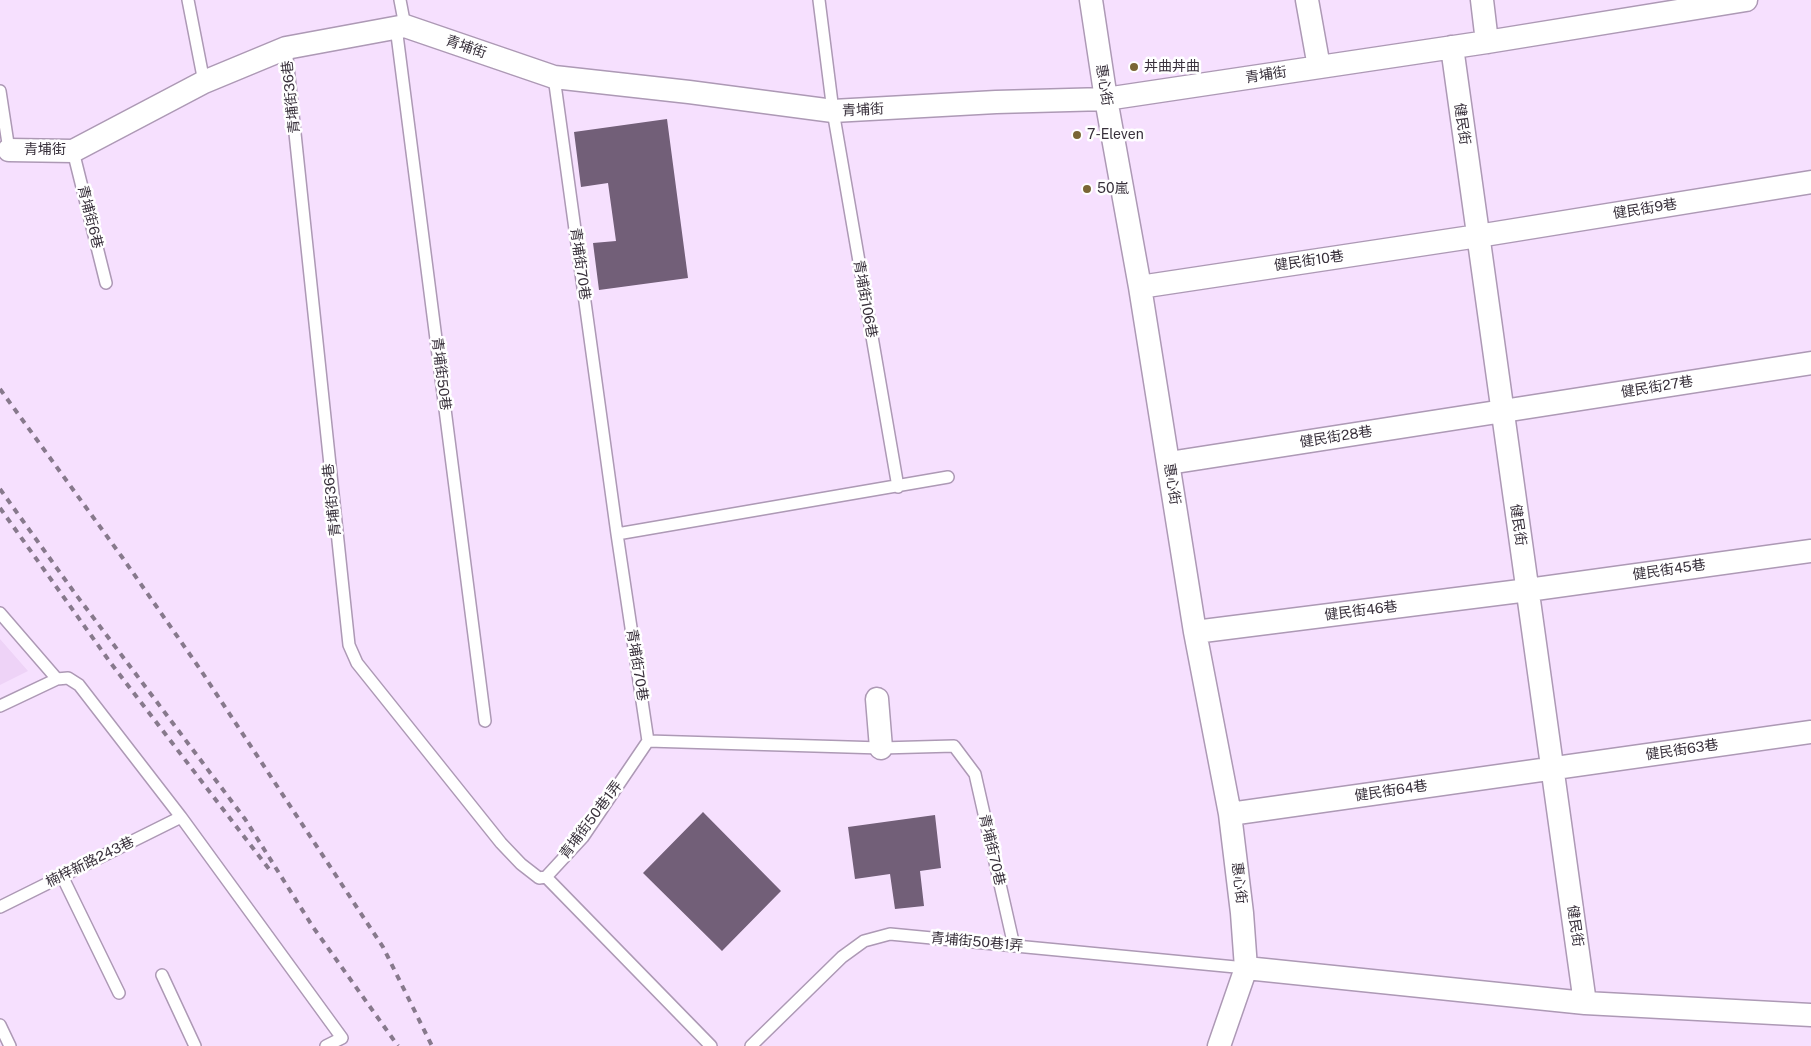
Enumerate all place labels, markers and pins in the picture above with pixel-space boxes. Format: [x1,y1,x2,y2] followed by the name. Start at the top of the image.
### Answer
[1144,59,1200,75] place label: 丼曲丼曲
[1128,61,1140,73] marker: 丼曲丼曲
[1087,127,1144,143] place label: 7-Eleven
[1071,129,1083,141] marker: 7-Eleven
[1097,181,1129,197] place label: 50嵐
[1081,183,1093,195] marker: 50嵐

